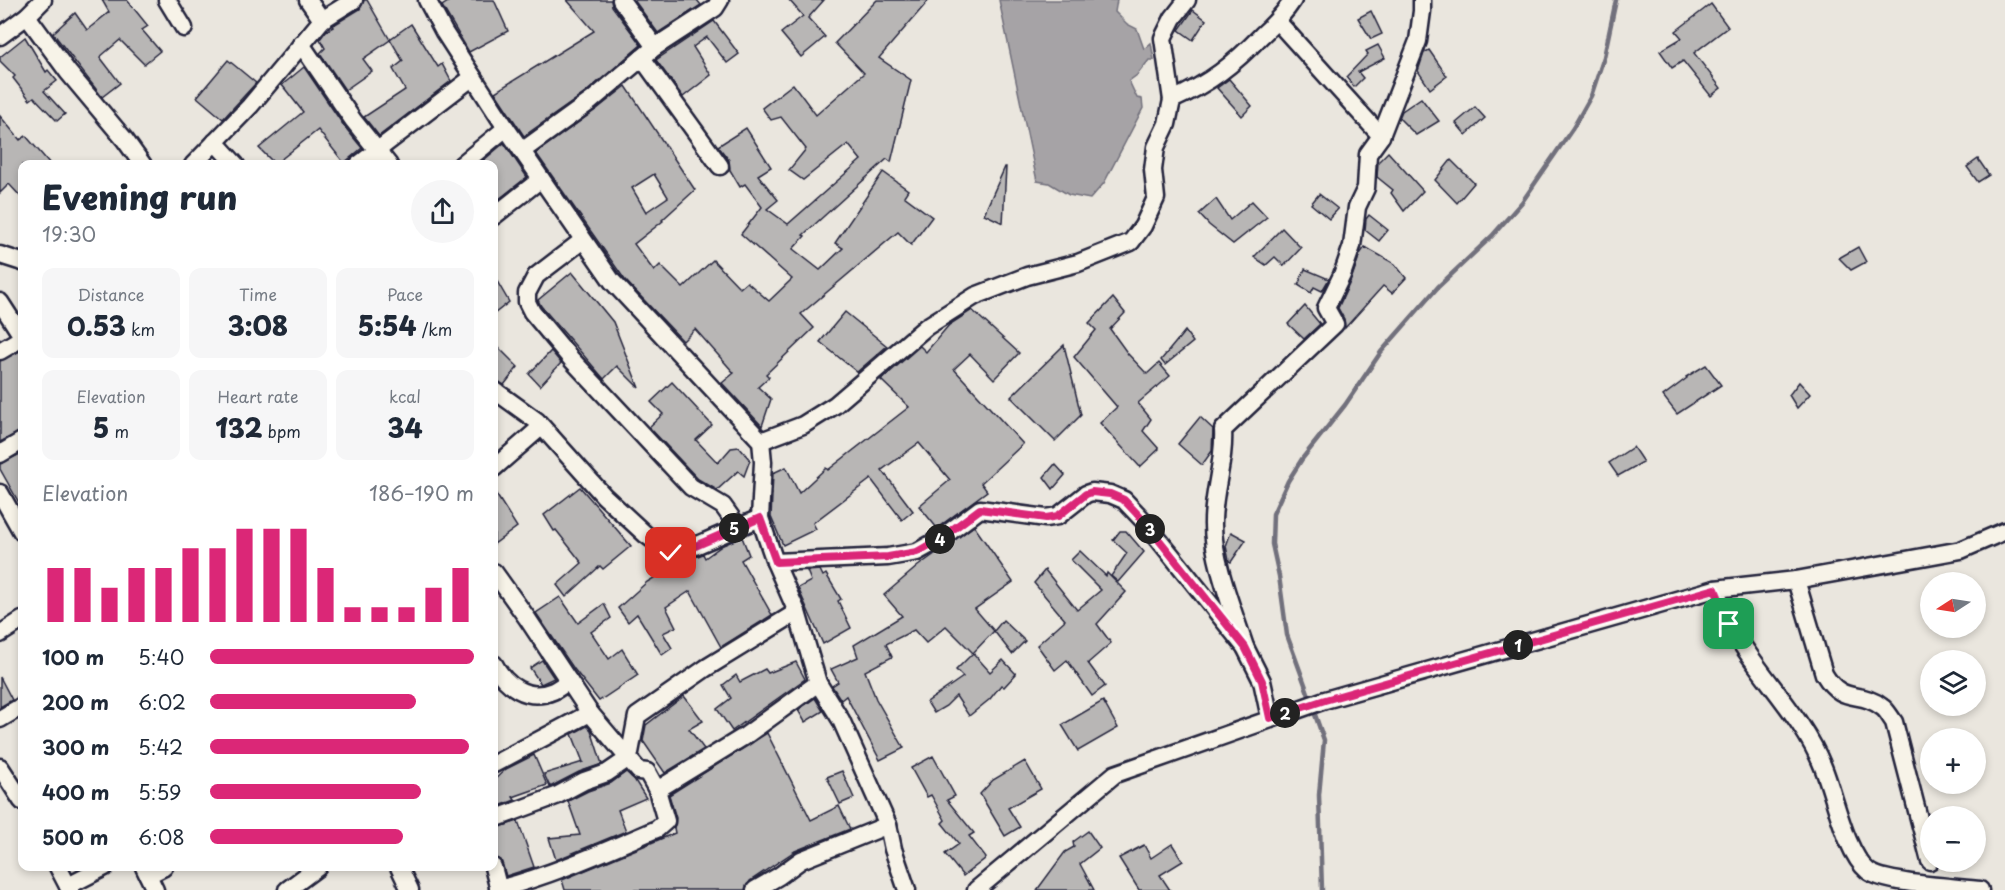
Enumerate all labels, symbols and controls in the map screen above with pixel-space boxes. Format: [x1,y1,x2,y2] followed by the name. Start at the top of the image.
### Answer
[42,171,237,221] text: Evening run
[411,180,474,243] button: share
[42,219,96,249] text: 19:30
[77,282,145,306] text: Distance
[239,282,277,306] text: Time
[387,282,423,306] text: Pace
[67,306,126,345] text: 0.53
[228,306,288,345] text: 3:08
[358,306,416,345] text: 5:54
[126,317,155,341] text: km
[416,317,452,341] text: /km
[76,384,146,408] text: Elevation
[218,384,298,408] text: Heart rate
[389,384,421,408] text: kcal
[93,408,109,447] text: 5
[215,408,263,447] text: 132
[387,408,423,447] text: 34
[109,419,129,443] text: m
[263,419,301,443] text: bpm
[42,478,128,508] text: Elevation
[369,478,474,508] text: 186–190 m
[719,513,749,543] pin: 5
[1135,514,1165,544] pin: 3
[729,516,739,540] text: 5
[1145,517,1155,541] text: 3
[925,524,955,554] pin: 4
[645,527,696,578] pin
[935,527,945,551] text: 4
[654,536,687,569] icon: check
[1920,572,1986,638] north arrow
[1920,572,1986,872] map controls
[1703,598,1754,649] pin
[1712,607,1745,640] icon: arrive
[1503,630,1533,660] pin: 1
[1514,633,1522,657] text: 1
[42,642,104,672] text: 100 m
[138,642,184,672] text: 5:40
[1920,650,1986,716] button: layers
[42,687,109,717] text: 200 m
[138,687,186,717] text: 6:02
[1270,698,1300,728] pin: 2
[1279,701,1291,725] text: 2
[1920,728,1986,794] button: +
[42,732,110,762] text: 300 m
[138,732,183,762] text: 5:42
[42,777,110,807] text: 400 m
[138,777,182,807] text: 5:59
[1920,806,1986,872] button: −
[42,822,109,852] text: 500 m
[138,822,185,852] text: 6:08

